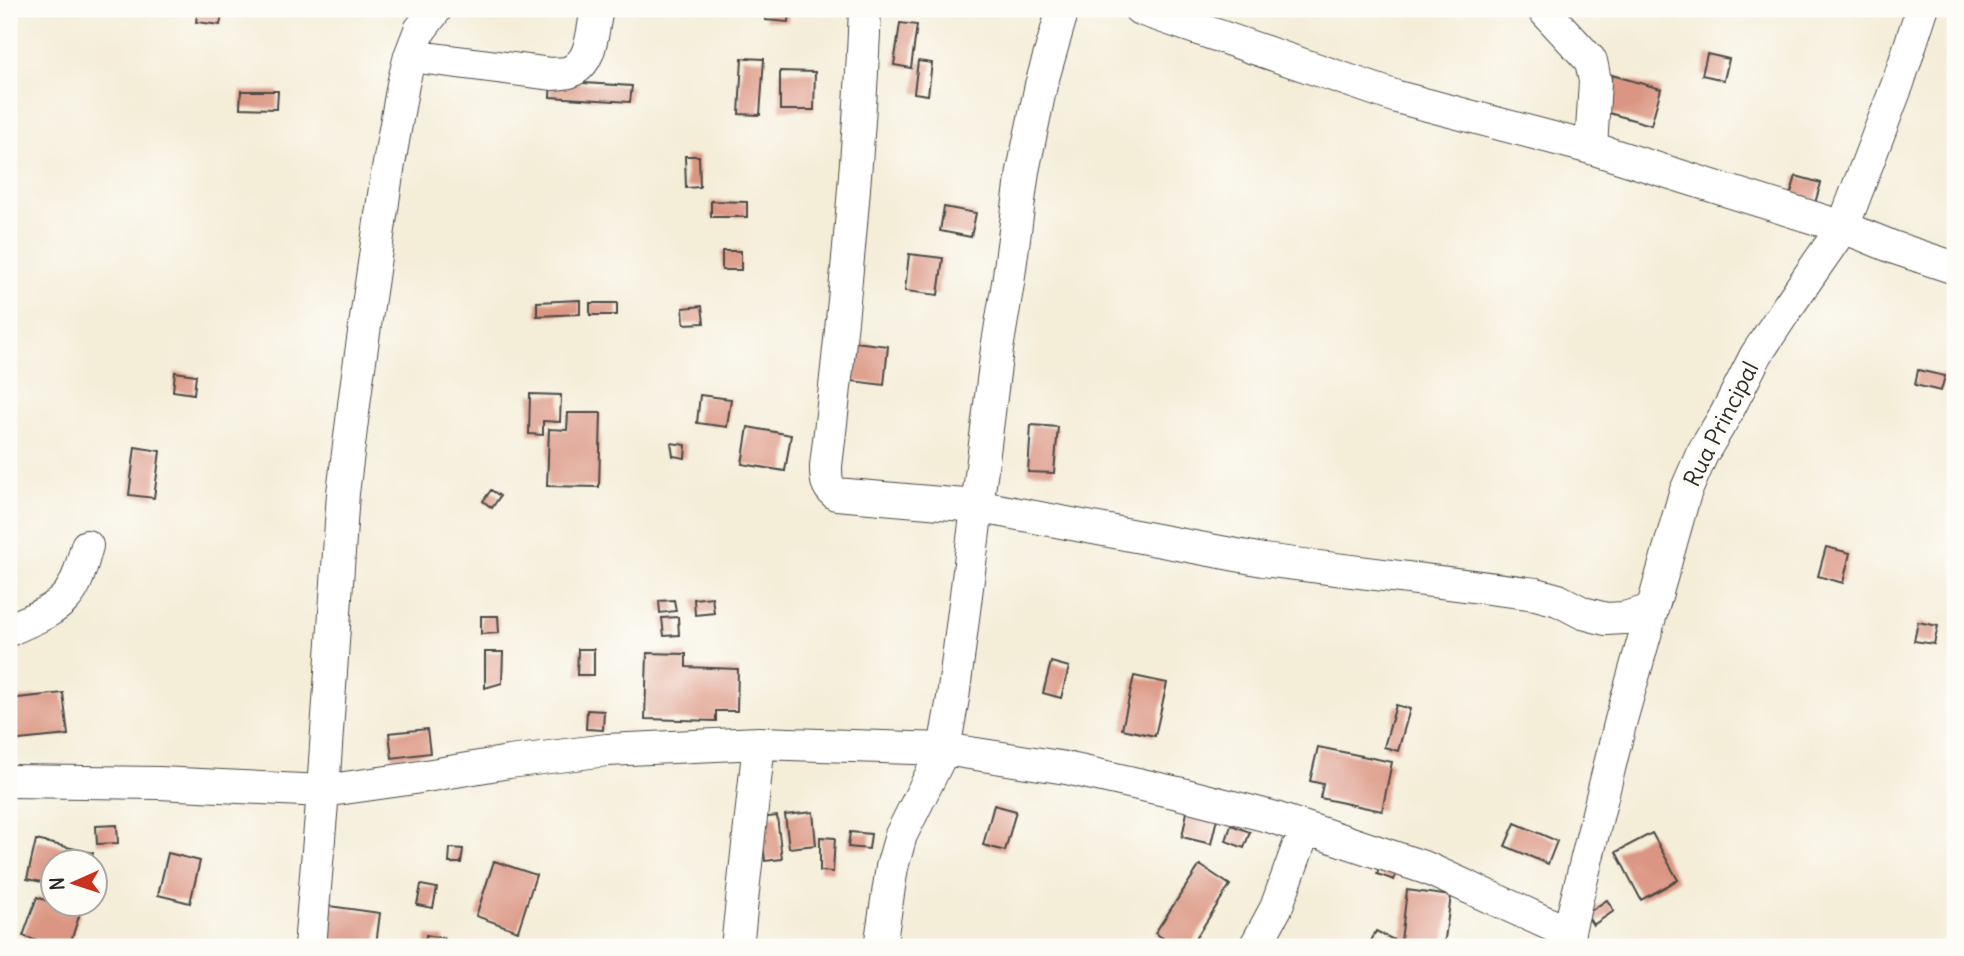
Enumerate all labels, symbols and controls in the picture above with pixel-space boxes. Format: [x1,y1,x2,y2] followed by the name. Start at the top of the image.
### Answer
[1677,356,1764,491] street label: Rua Principal
[38,848,108,918] north arrow
[45,877,69,891] text: N

